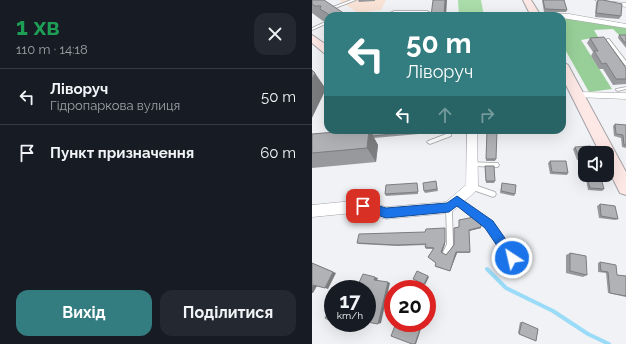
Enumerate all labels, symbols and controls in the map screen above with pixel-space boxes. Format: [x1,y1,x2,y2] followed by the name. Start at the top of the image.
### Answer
[16,12,60,41] text: 1 хв
[254,13,296,55] button: close
[406,27,472,60] text: 50 m
[340,28,392,80] icon: left
[16,42,88,57] text: 110 m · 14:18
[406,61,473,82] text: Ліворуч
[50,80,108,98] text: Ліворуч
[16,86,38,108] icon: left
[261,88,296,106] text: 50 m
[50,98,180,113] text: Гідропаркова вулиця
[392,104,414,126] icon: left
[434,104,456,126] icon: ahead
[476,104,498,126] icon: right
[16,142,38,164] icon: arrive
[50,144,194,162] text: Пункт призначення
[260,144,296,162] text: 60 m
[578,146,614,182] map controls
[578,146,614,182] button: sound
[346,189,380,223] pin
[352,195,374,217] icon: arrive
[491,237,533,279] position arrow
[384,280,436,332] speed limit sign: 20
[339,289,361,313] text: 17
[16,290,152,336] button: Вихід
[160,290,296,336] button: Поділитися
[337,310,363,321] text: km/h

